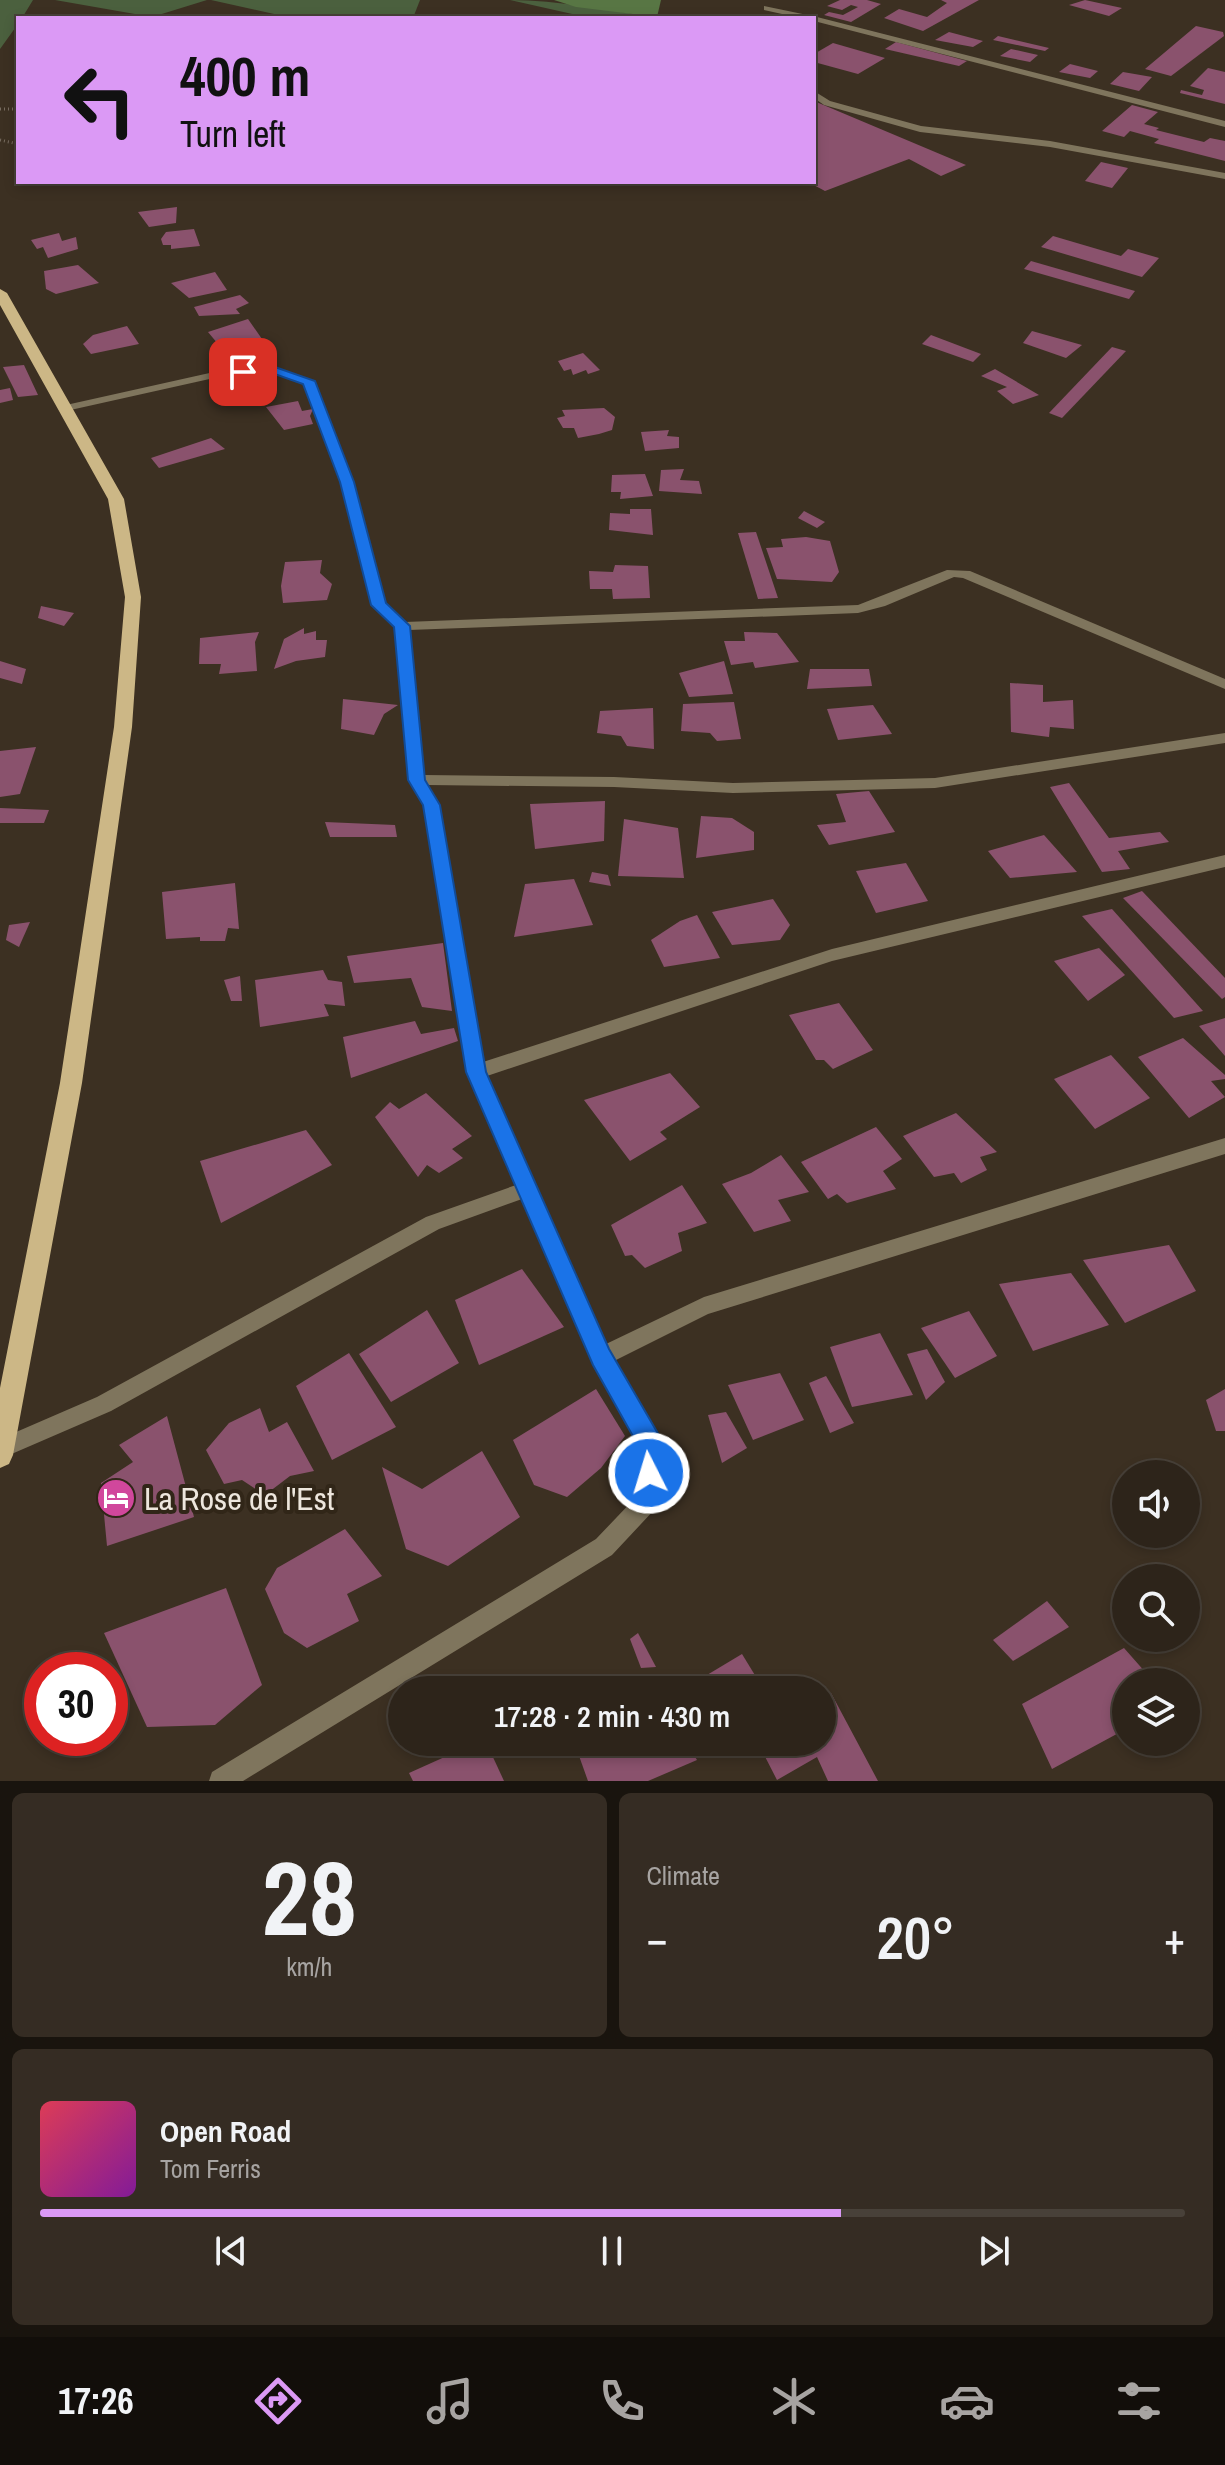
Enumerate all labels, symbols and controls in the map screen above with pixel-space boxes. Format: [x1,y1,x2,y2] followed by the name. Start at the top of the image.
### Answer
[180,38,310,113] text: 400 m
[48,48,152,152] icon: left
[180,110,286,158] text: Turn left
[209,338,277,406] pin
[221,350,265,394] icon: arrive
[607,1431,691,1515] position arrow
[1112,1460,1200,1756] map controls
[1112,1460,1200,1548] button: sound
[95,1477,137,1519] hotel icon: La Rose de l'Est
[144,1477,334,1520] place label: La Rose de l'Est
[1112,1564,1200,1652] button: search
[24,1652,128,1756] speed limit sign: 30
[1112,1668,1200,1756] button: layers
[494,1696,730,1736] text: 17:28 · 2 min · 430 m
[262,1827,357,1967] text: 28
[647,1858,720,1893] text: Climate
[876,1897,955,1978] text: 20°
[647,1908,668,1968] text: −
[1164,1908,1185,1968] text: +
[286,1949,332,1984] text: km/h
[160,2111,291,2151] text: Open Road
[160,2151,261,2186] text: Tom Ferris
[209,2229,253,2273] icon: previous
[590,2229,634,2273] icon: pause
[972,2229,1016,2273] icon: next
[250,2373,306,2429] icon: directions
[422,2373,478,2429] icon: music
[594,2373,650,2429] icon: phone
[766,2373,822,2429] icon: climate
[939,2373,995,2429] icon: car
[1111,2373,1167,2429] icon: filters
[58,2377,134,2425] text: 17:26

